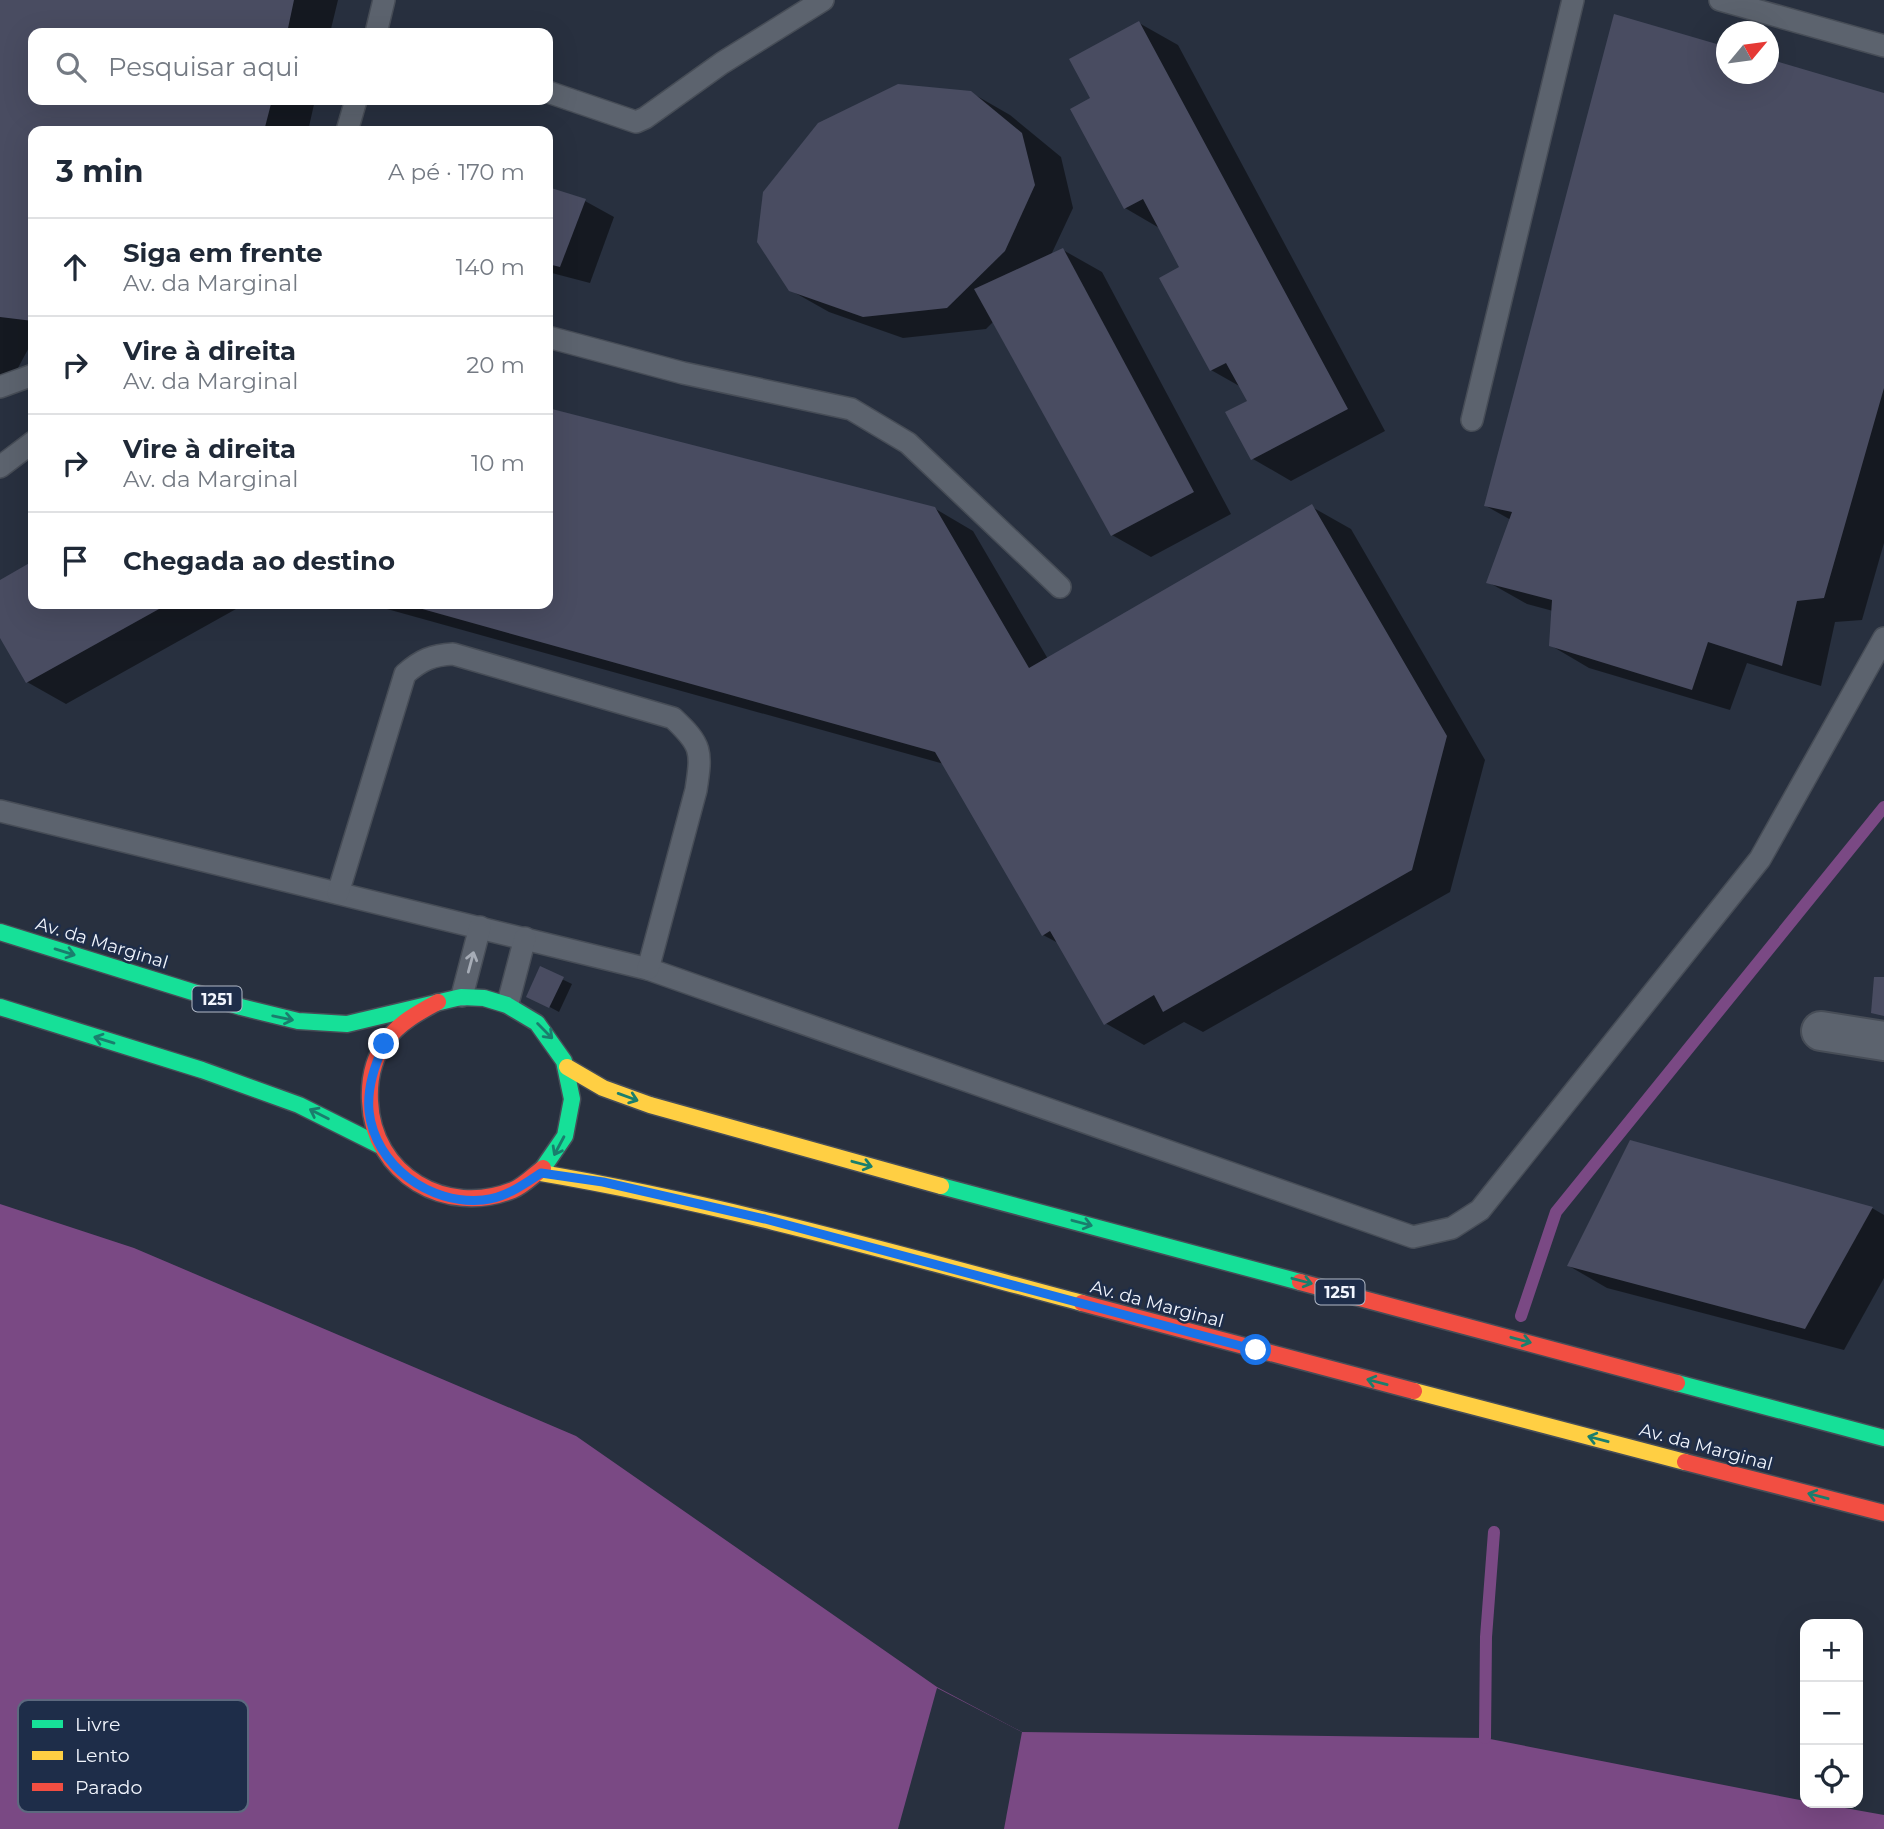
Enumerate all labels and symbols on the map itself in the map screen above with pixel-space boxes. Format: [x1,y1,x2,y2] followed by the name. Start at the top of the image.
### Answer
[1716,21,1779,84] north arrow
[33,912,171,974] street label: Av. da Marginal
[54,946,76,959] one-way arrow
[465,951,478,974] one-way arrow
[192,987,242,1012] road number: 1251
[271,1012,294,1026] one-way arrow
[536,1022,553,1039] one-way arrow
[368,1028,399,1059] route end
[93,1032,115,1045] one-way arrow
[616,1091,638,1104] one-way arrow
[309,1107,329,1121] one-way arrow
[552,1135,566,1155] one-way arrow
[850,1158,873,1171] one-way arrow
[1070,1217,1093,1230] one-way arrow
[1290,1275,1312,1288] one-way arrow
[1088,1276,1226,1332] street label: Av. da Marginal
[1316,1280,1364,1304] road number: 1251
[1240,1334,1271,1365] route start
[1510,1334,1532,1347] one-way arrow
[1367,1375,1389,1388] one-way arrow
[1637,1419,1775,1475] street label: Av. da Marginal
[1587,1432,1610,1445] one-way arrow
[1807,1489,1830,1502] one-way arrow
[18,1700,248,1812] legend
[75,1713,120,1736] text: Livre
[75,1744,130,1767] text: Lento
[75,1776,143,1799] text: Parado

